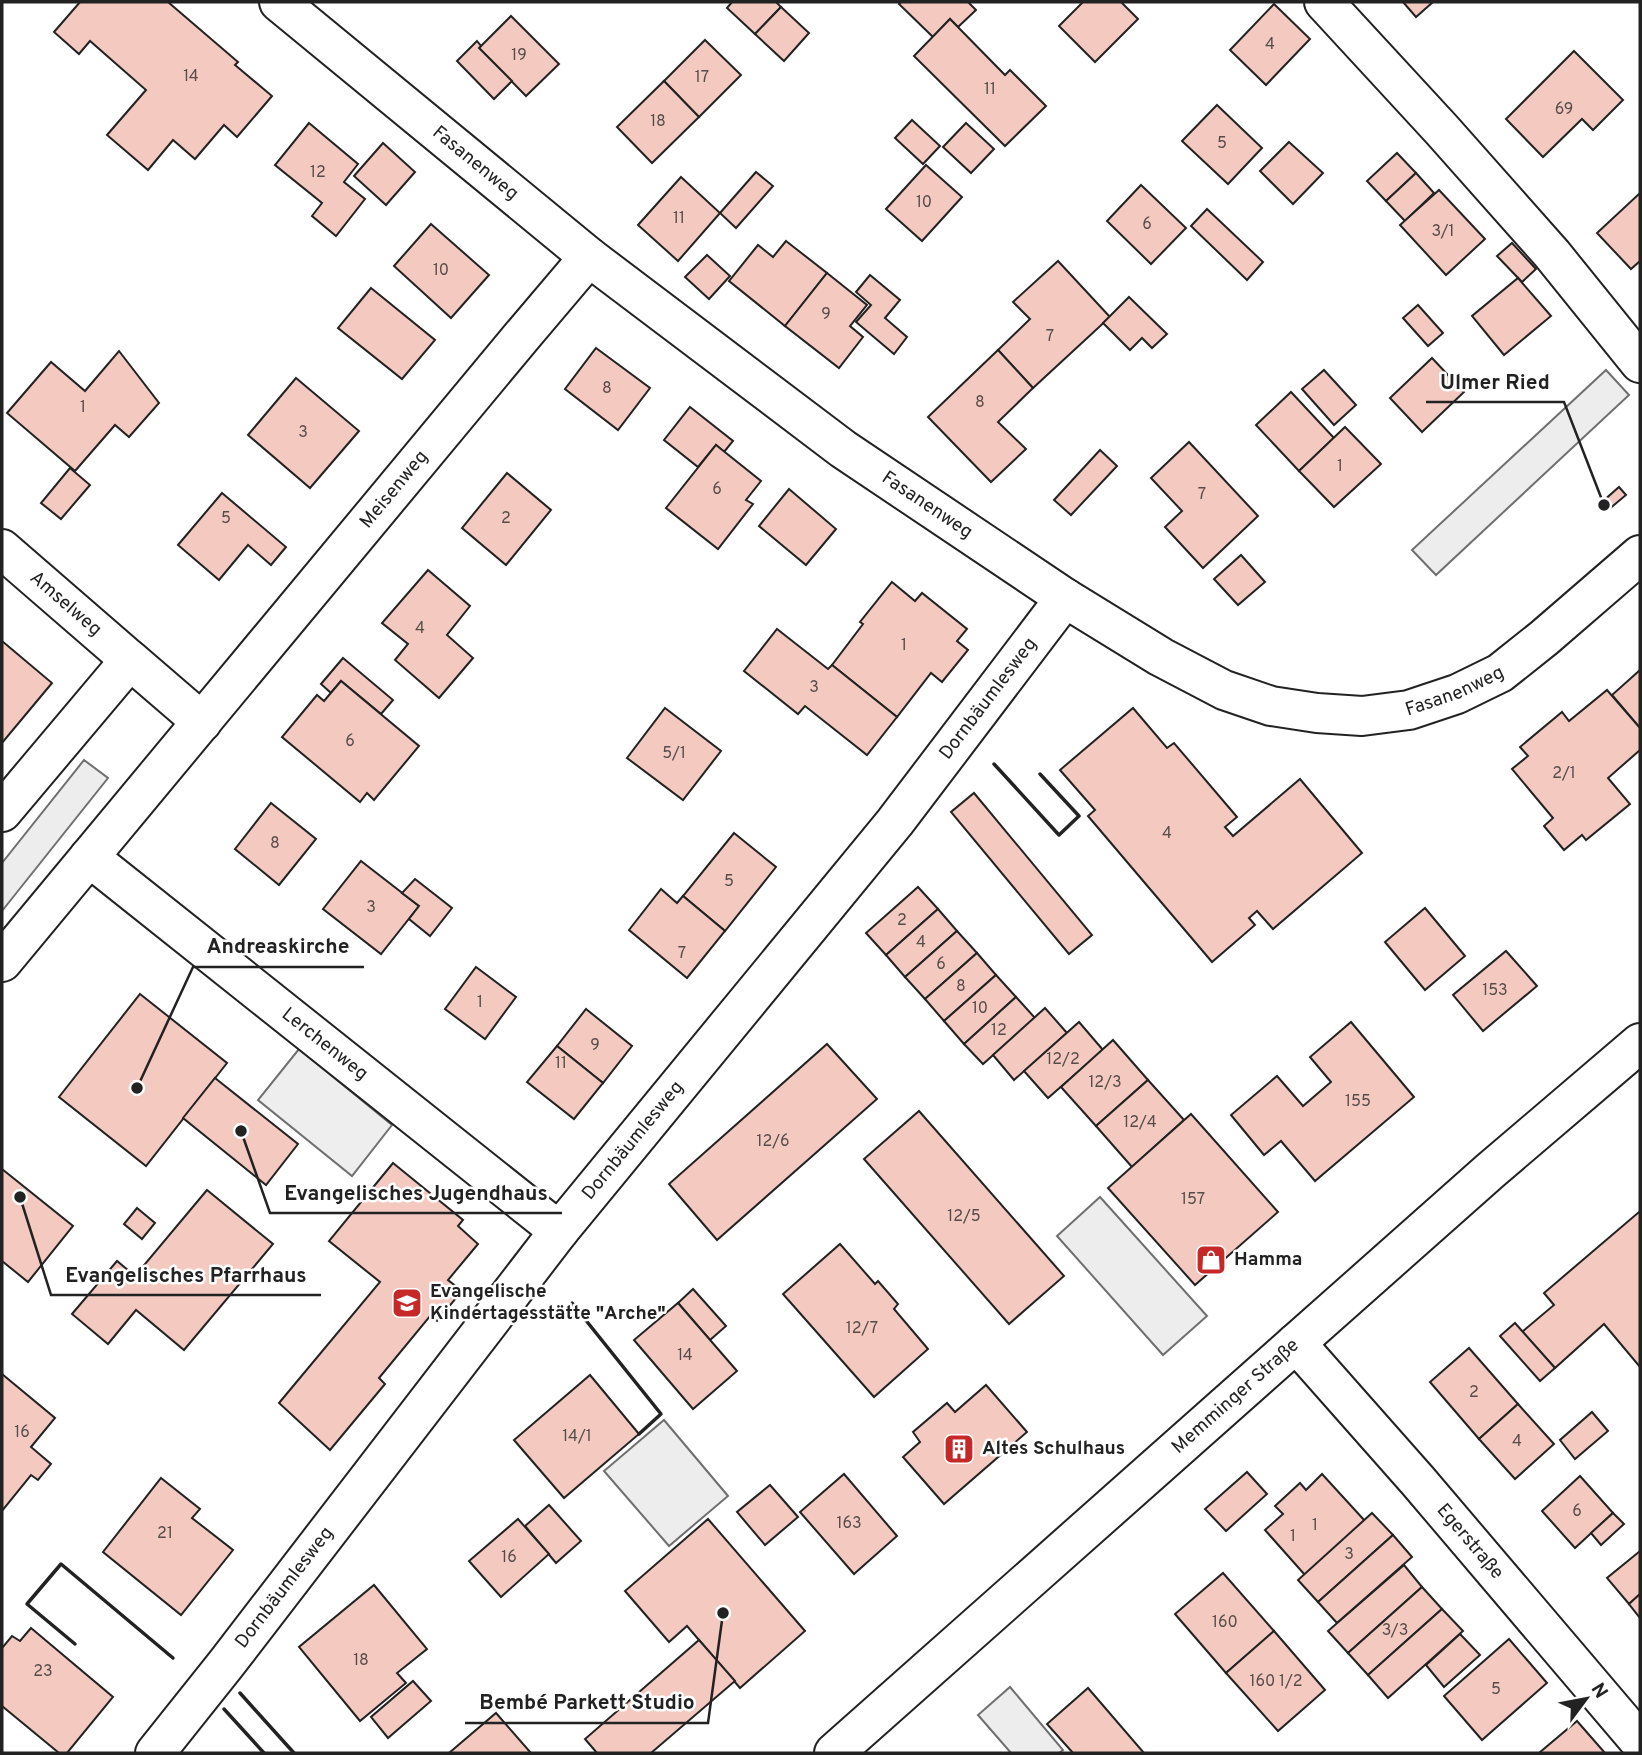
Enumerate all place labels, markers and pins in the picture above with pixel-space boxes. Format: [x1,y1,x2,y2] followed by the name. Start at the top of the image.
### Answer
[1426,360,1564,402] callout: Ulmer Ried
[193,925,364,967] callout: Andreaskirche
[270,1171,562,1213] callout: Evangelisches Jugendhaus
[1194,1243,1228,1277] shop icon: Hamma
[1234,1248,1302,1272] place label: Hamma
[51,1253,321,1295] callout: Evangelisches Pfarrhaus
[430,1280,666,1326] place label: Evangelische Kindertagesstätte "Arche"
[390,1286,424,1320] school or university icon: Evangelische Kindertagesstätte "Arche"
[942,1432,976,1466] building icon: Altes Schulhaus
[982,1437,1125,1461] place label: Altes Schulhaus
[465,1681,708,1723] callout: Bembé Parkett Studio

